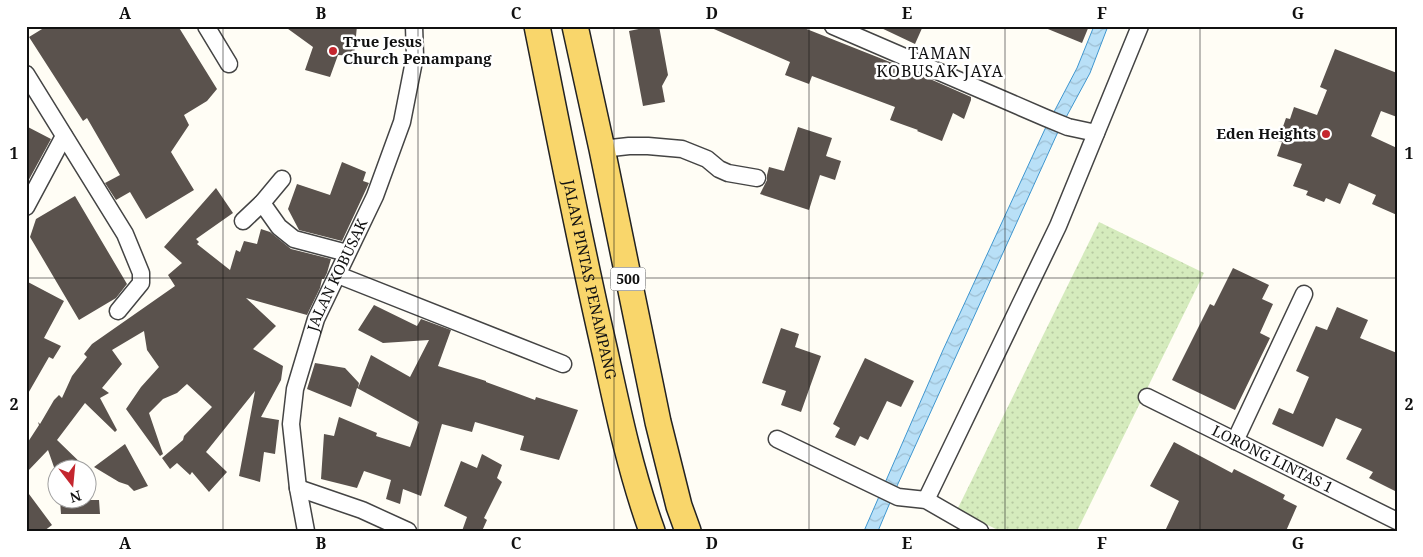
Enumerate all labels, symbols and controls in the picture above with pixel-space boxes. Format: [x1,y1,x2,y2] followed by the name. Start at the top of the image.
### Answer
[119,2,132,24] text: A
[316,2,327,24] text: B
[511,2,522,24] text: C
[706,2,718,24] text: D
[902,2,912,24] text: E
[1097,2,1107,24] text: F
[1292,2,1304,24] text: G
[343,31,492,68] place label: True Jesus Church Penampang
[876,42,1004,82] district label: TAMAN KOBUSAK JAYA
[327,45,339,57] marker: True Jesus Church Penampang
[1216,123,1316,143] place label: Eden Heights
[1320,128,1332,140] marker: Eden Heights
[9,142,19,164] text: 1
[1404,142,1414,164] text: 1
[559,177,622,381] street label: JALAN PINTAS PENAMPANG
[302,215,372,335] street label: JALAN KOBUSAK
[610,268,646,290] road number: 500
[9,393,19,415] text: 2
[1404,393,1414,415] text: 2
[1209,420,1337,497] street label: LORONG LINTAS 1
[48,460,98,510] north arrow
[68,486,84,508] text: N
[119,532,132,554] text: A
[316,532,327,554] text: B
[511,532,522,554] text: C
[706,532,718,554] text: D
[902,532,912,554] text: E
[1097,532,1107,554] text: F
[1292,532,1304,554] text: G

